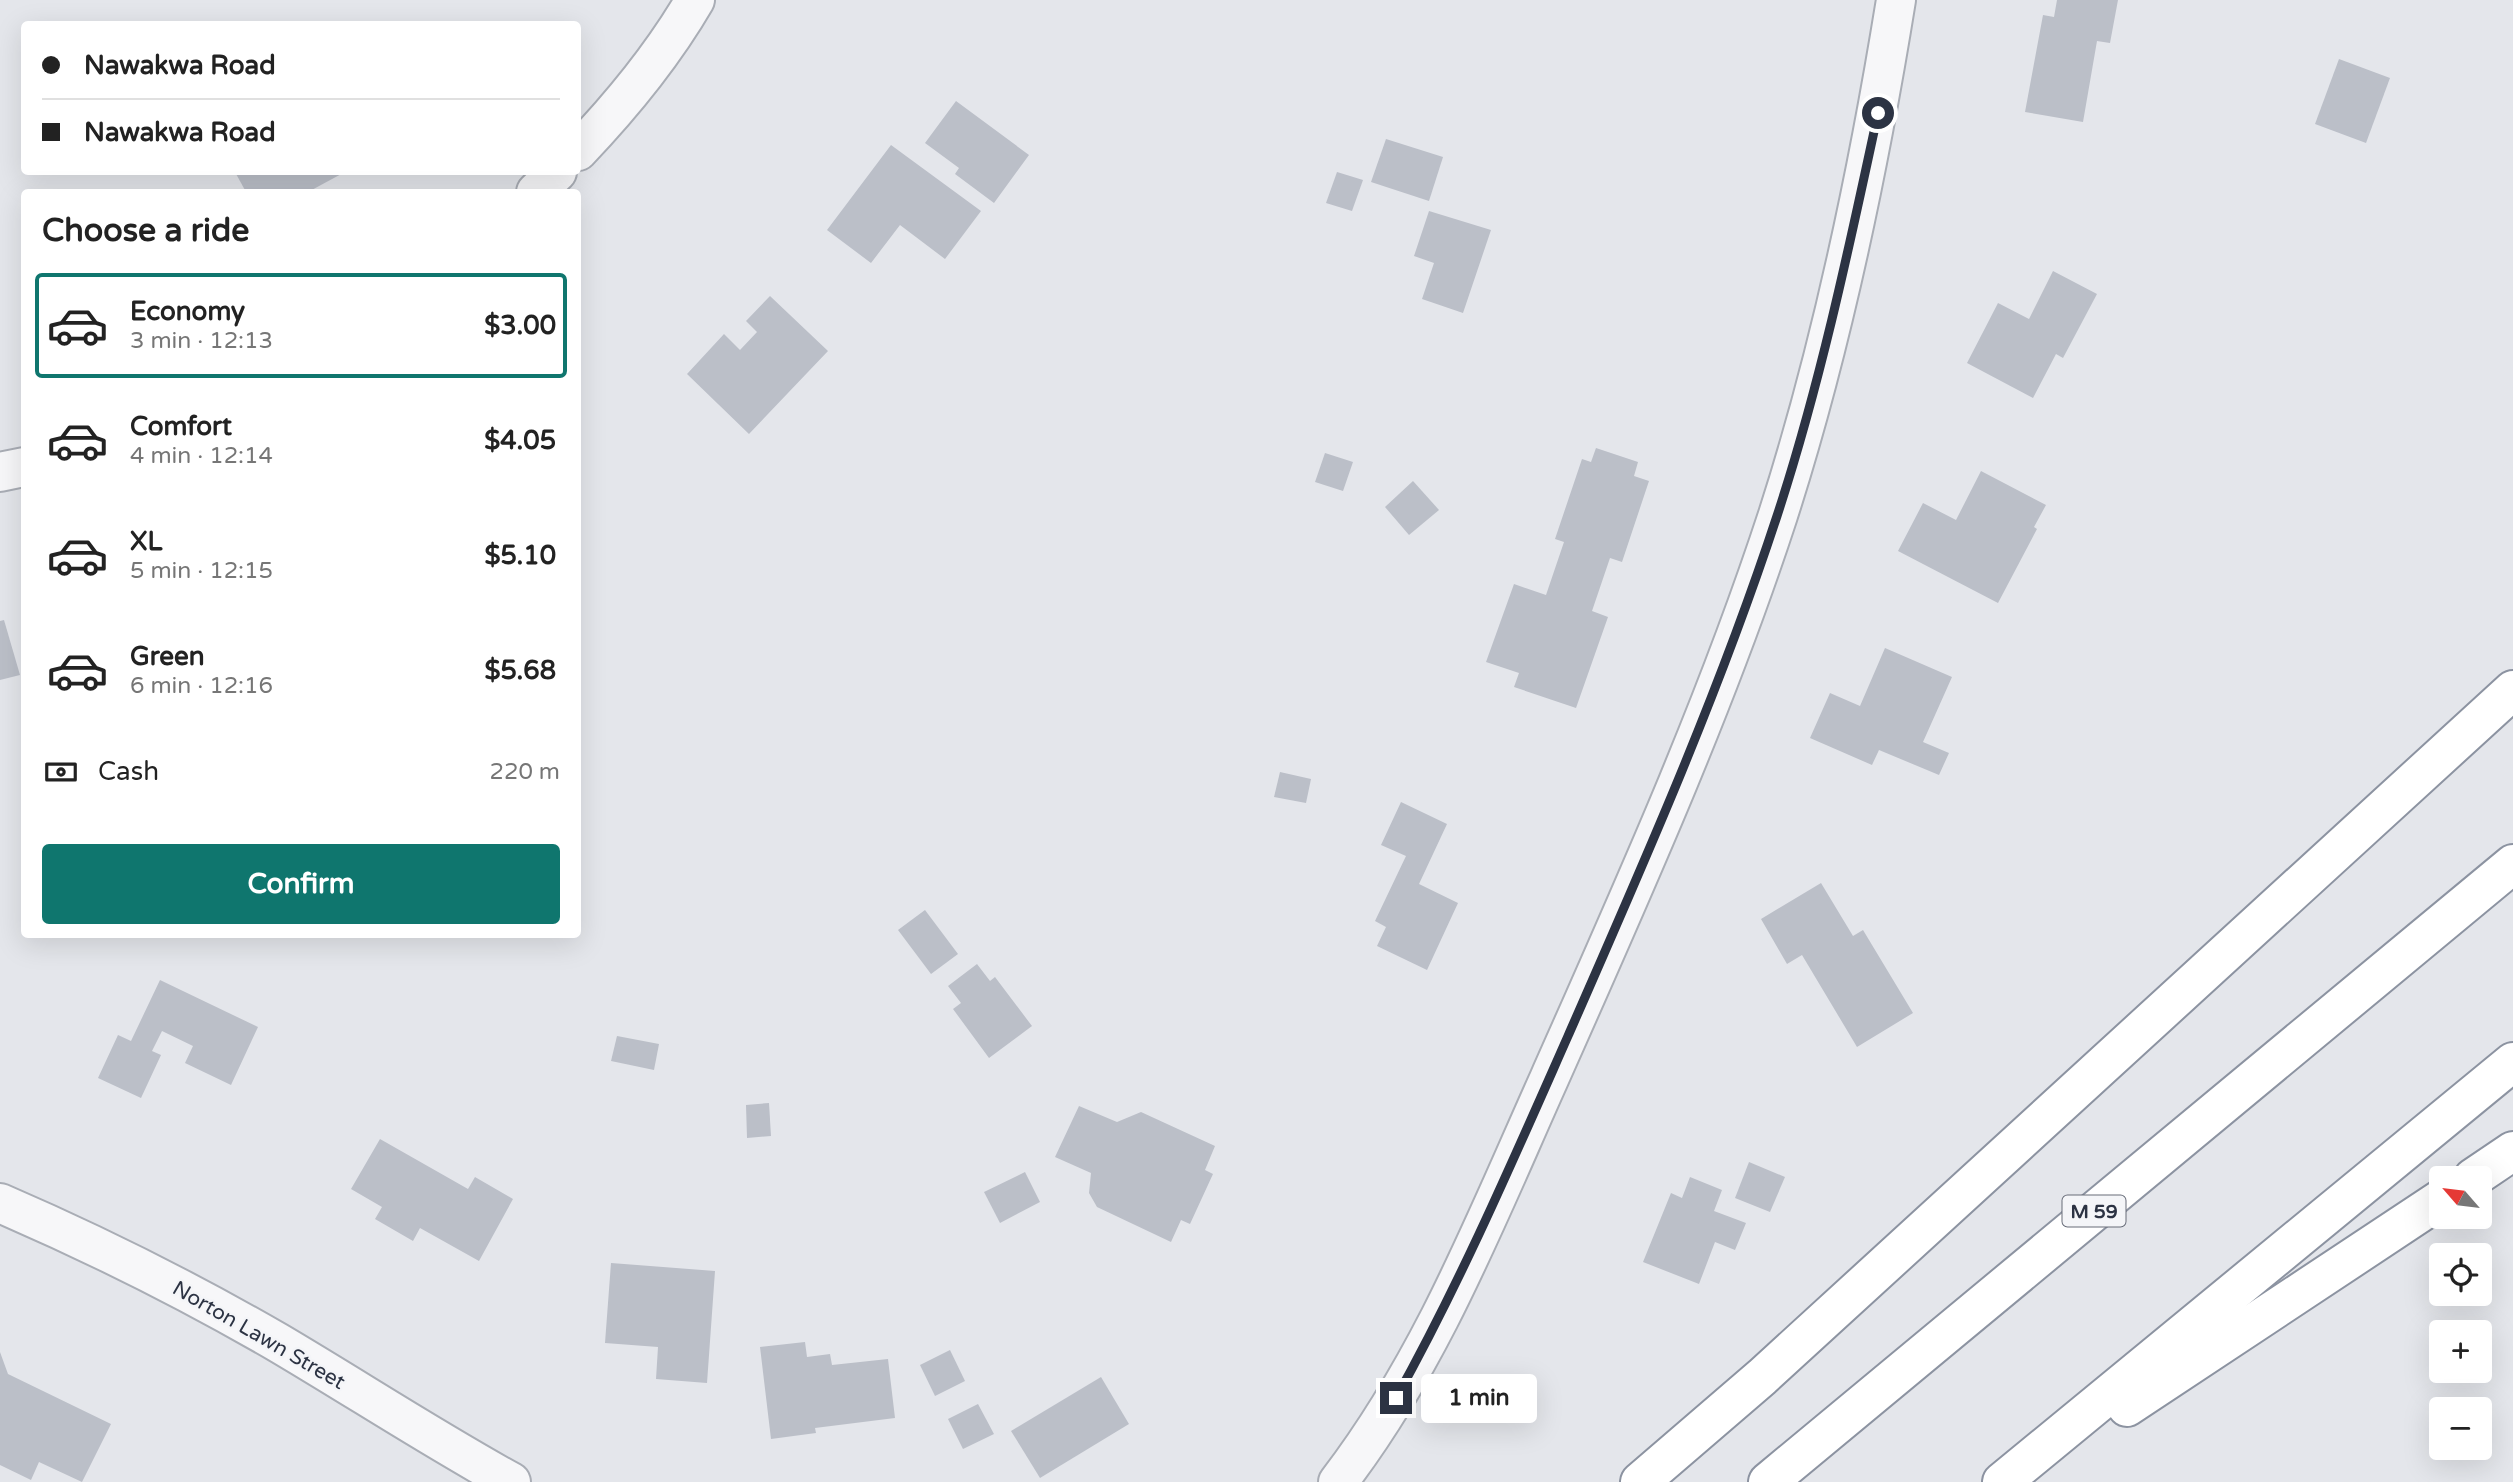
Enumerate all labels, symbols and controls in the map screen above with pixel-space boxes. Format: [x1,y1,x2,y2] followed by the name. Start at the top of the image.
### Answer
[84,50,276,81] text: Nawakwa Road
[1862,97,1894,129] route start
[84,117,276,148] text: Nawakwa Road
[42,212,249,250] text: Choose a ride
[46,294,109,357] icon: car
[130,296,245,327] text: Economy
[484,310,556,341] text: $3.00
[130,327,273,355] text: 3 min · 12:13
[46,409,109,472] icon: car
[130,411,232,442] text: Comfort
[484,425,556,456] text: $4.05
[130,442,273,470] text: 4 min · 12:14
[46,524,109,587] icon: car
[130,526,162,557] text: XL
[484,540,556,571] text: $5.10
[130,557,273,585] text: 5 min · 12:15
[46,639,109,702] icon: car
[130,641,205,672] text: Green
[484,655,556,686] text: $5.68
[130,672,273,700] text: 6 min · 12:16
[42,753,80,791] icon: cash
[98,756,159,787] text: Cash
[490,758,560,786] text: 220 m
[42,844,560,924] button: Confirm
[2429,1166,2492,1228] north arrow
[2429,1166,2492,1460] map controls
[2062,1196,2126,1226] road number: M 59
[2429,1243,2492,1306] button: locate
[168,1276,349,1395] street label: Norton Lawn Street
[2429,1320,2492,1383] button: +
[1420,1374,1536,1422] callout: 1 min
[1380,1382,1412,1414] route end
[1448,1384,1510,1412] text: 1 min
[2429,1397,2492,1460] button: −

